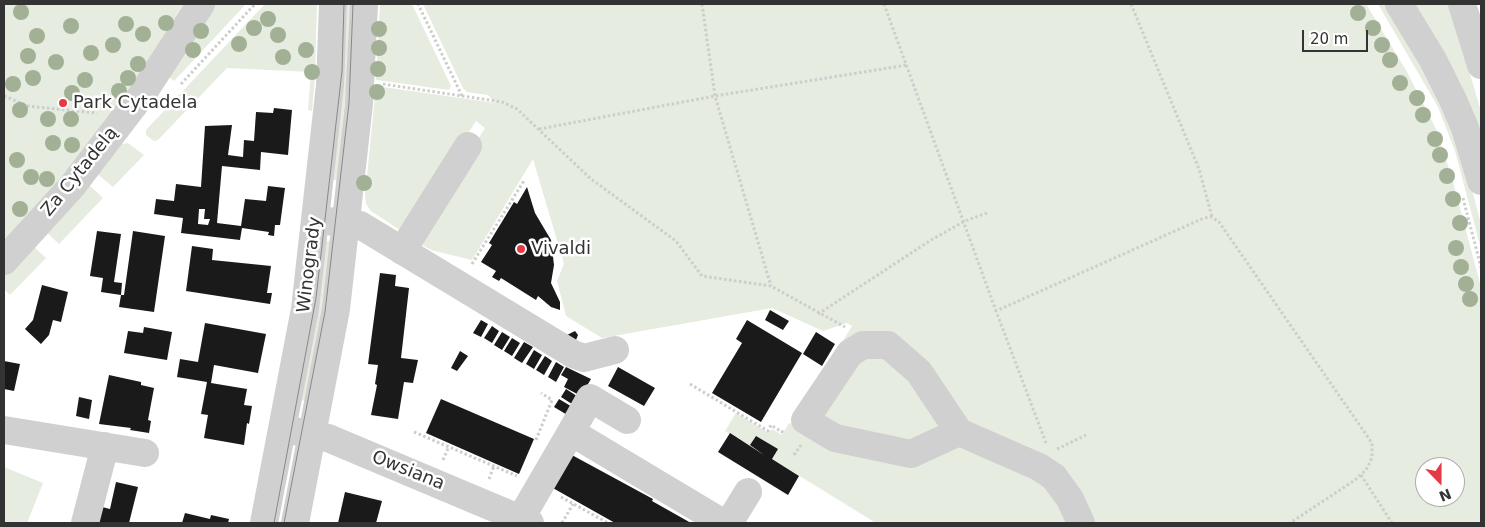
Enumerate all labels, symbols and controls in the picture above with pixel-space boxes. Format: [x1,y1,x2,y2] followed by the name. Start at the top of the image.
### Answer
[1305,20,1371,52] scale bar
[1310,30,1348,48] text: 20 m
[73,92,197,114] place label: Park Cytadela
[57,97,69,109] marker: Park Cytadela
[37,123,123,221] street label: Za Cytadelą
[293,216,327,314] street label: Winogrady
[531,238,591,260] place label: Vivaldi
[515,243,527,255] marker: Vivaldi
[368,447,448,495] street label: Owsiana
[1415,457,1465,507] north arrow
[1437,485,1454,505] text: N

